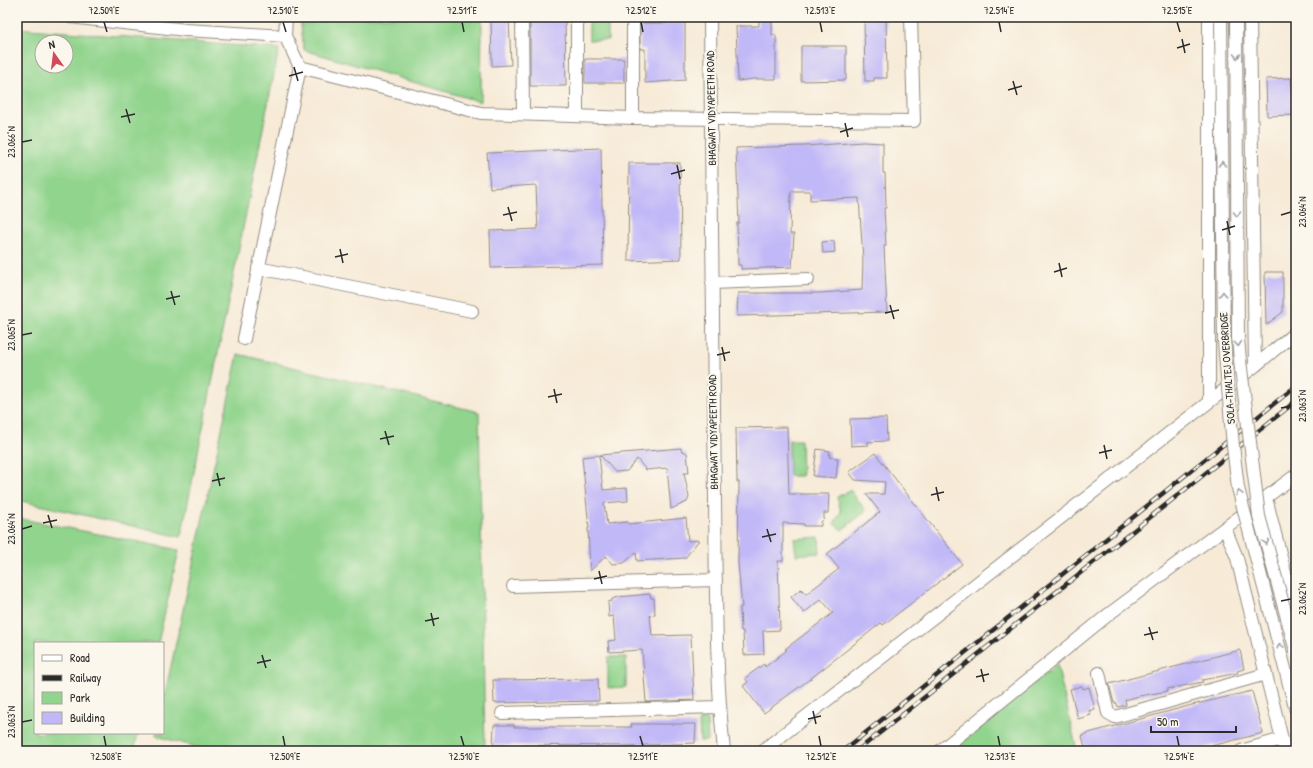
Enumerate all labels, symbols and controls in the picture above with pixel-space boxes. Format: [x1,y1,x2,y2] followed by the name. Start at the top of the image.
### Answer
[89,4,120,17] text: 72.509°E
[268,4,299,17] text: 72.510°E
[447,4,478,17] text: 72.511°E
[625,4,657,17] text: 72.512°E
[805,4,836,17] text: 72.513°E
[984,4,1015,17] text: 72.514°E
[1162,4,1193,17] text: 72.515°E
[34,34,74,74] north arrow
[47,37,56,52] text: N
[703,50,719,166] street label: BHAGWAT VIDYAPEETH ROAD
[1233,53,1241,59] one-way arrow
[5,126,18,158] text: 23.066°N
[1218,161,1226,167] one-way arrow
[1296,196,1309,228] text: 23.064°N
[1233,211,1241,217] one-way arrow
[1219,291,1227,297] one-way arrow
[1216,311,1238,424] street label: SOLA-THALTEJ OVERBRIDGE
[5,319,18,351] text: 23.065°N
[1234,341,1243,347] one-way arrow
[705,374,721,490] street label: BHAGWAT VIDYAPEETH ROAD
[1296,390,1309,422] text: 23.063°N
[1236,490,1244,496] one-way arrow
[5,513,18,545] text: 23.064°N
[1261,538,1270,545] one-way arrow
[1296,583,1309,615] text: 23.062°N
[34,642,164,734] legend
[1276,642,1284,649] one-way arrow
[70,649,90,666] text: Road
[70,669,101,686] text: Railway
[70,689,90,706] text: Park
[5,706,18,738] text: 23.063°N
[1151,708,1236,734] scale bar
[70,709,105,726] text: Building
[1157,713,1178,730] text: 50 m
[90,750,122,763] text: 72.508°E
[270,750,301,763] text: 72.509°E
[449,750,480,763] text: 72.510°E
[628,750,659,763] text: 72.511°E
[805,750,837,763] text: 72.512°E
[985,750,1016,763] text: 72.513°E
[1164,750,1195,763] text: 72.514°E

